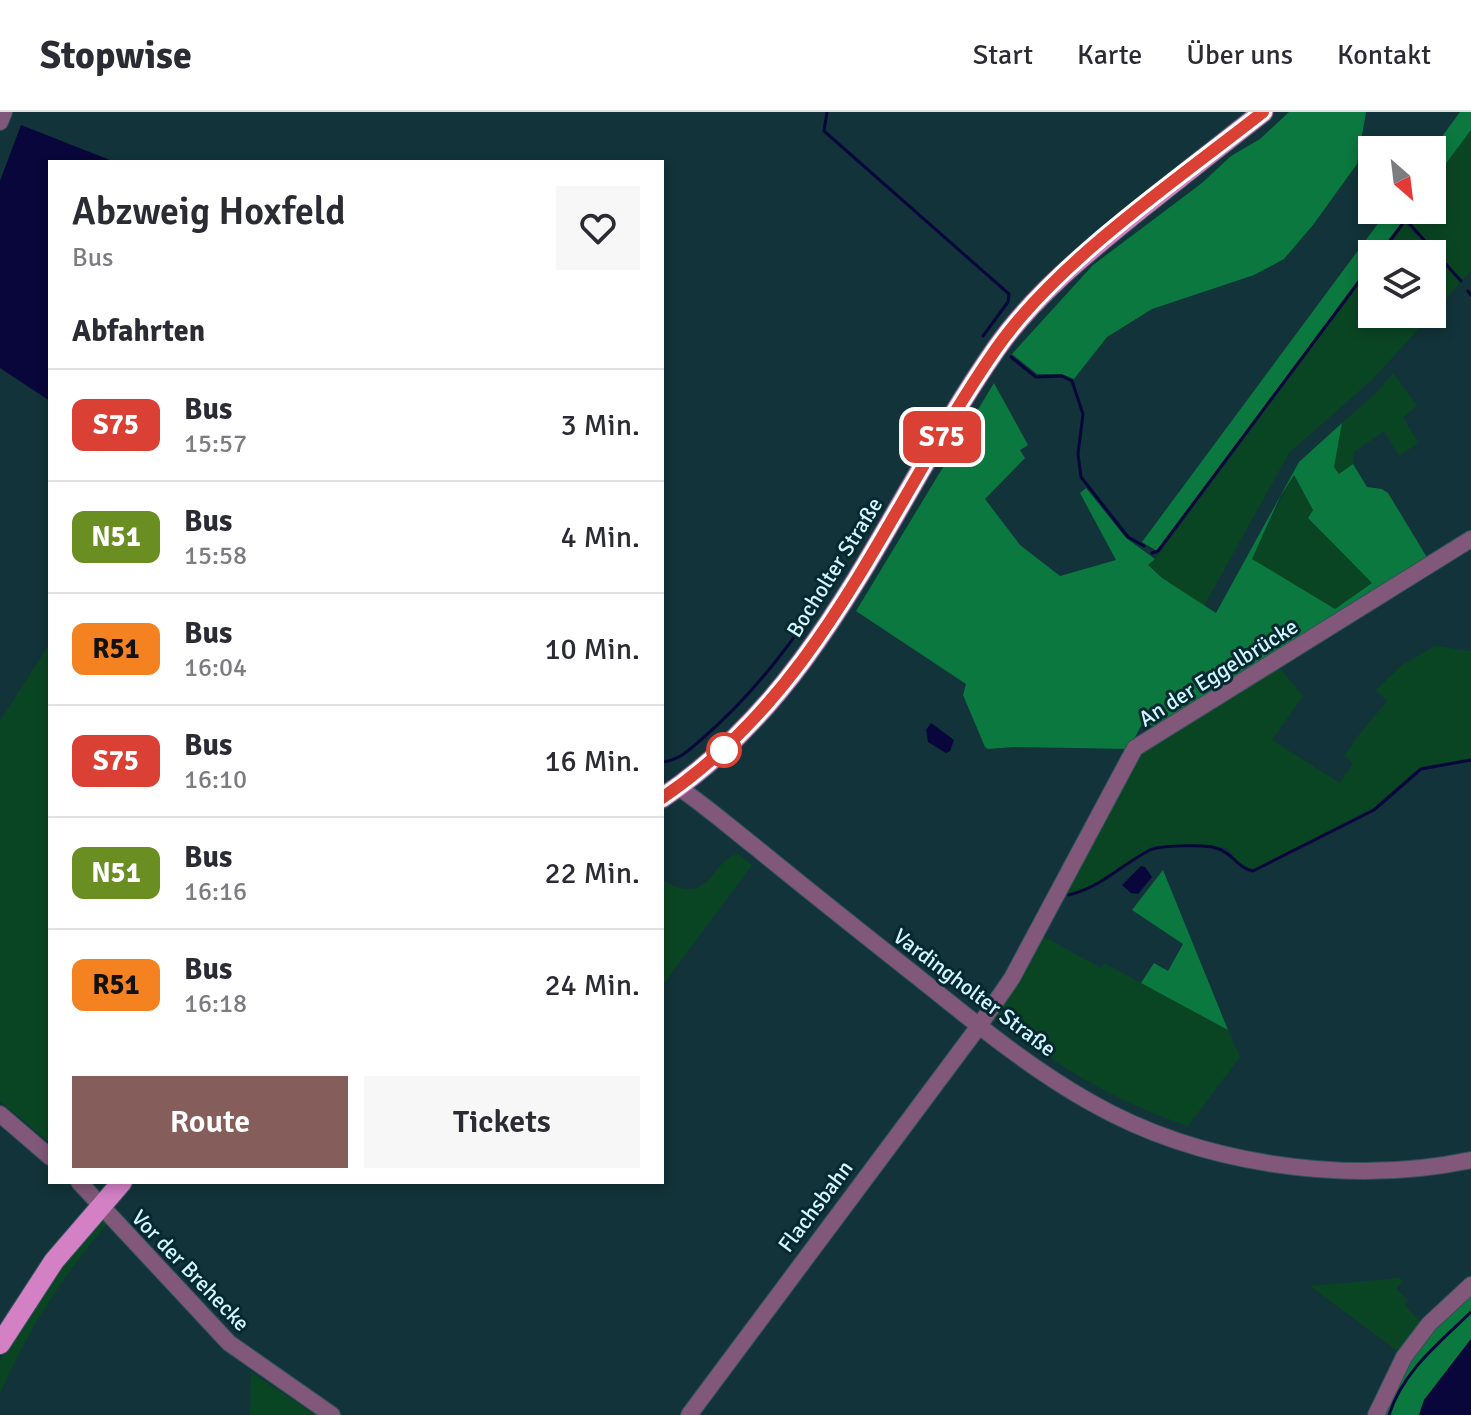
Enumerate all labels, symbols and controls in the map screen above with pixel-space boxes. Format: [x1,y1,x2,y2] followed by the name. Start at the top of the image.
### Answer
[40,32,192,79] text: Stopwise
[973,38,1033,72] text: Start
[1077,38,1142,72] text: Karte
[1186,38,1293,72] text: Über uns
[1337,38,1431,72] text: Kontakt
[1358,136,1446,224] north arrow
[1358,136,1446,328] map controls
[556,186,640,270] button: heart
[72,188,346,235] text: Abzweig Hoxfeld
[1358,240,1446,328] button: layers
[72,242,113,274] text: Bus
[72,313,205,350] text: Abfahrten
[184,391,232,428] text: Bus
[561,407,640,444] text: 3 Min.
[93,408,139,442] text: S75
[896,411,988,463] line badge: S75
[919,420,965,454] text: S75
[184,428,247,460] text: 15:57
[781,492,888,642] street label: Bocholter Straße
[184,503,232,540] text: Bus
[561,519,640,556] text: 4 Min.
[91,520,141,554] text: N51
[184,540,247,572] text: 15:58
[1134,613,1303,732] street label: An der Eggelbrücke
[184,615,232,652] text: Bus
[544,631,640,668] text: 10 Min.
[92,632,140,666] text: R51
[184,652,247,684] text: 16:04
[184,727,232,764] text: Bus
[707,733,741,767] unlabelled marker
[544,743,640,780] text: 16 Min.
[93,744,139,778] text: S75
[184,764,247,796] text: 16:10
[184,839,232,876] text: Bus
[544,855,640,892] text: 22 Min.
[91,856,141,890] text: N51
[184,876,247,908] text: 16:16
[888,922,1061,1062] street label: Vardingholter Straße
[184,951,232,988] text: Bus
[544,967,640,1004] text: 24 Min.
[92,968,140,1002] text: R51
[184,988,247,1020] text: 16:18
[72,1076,348,1168] button: Route
[364,1076,640,1168] button: Tickets
[772,1155,859,1257] street label: Flachsbahn
[126,1204,255,1337] street label: Vor der Brehecke

